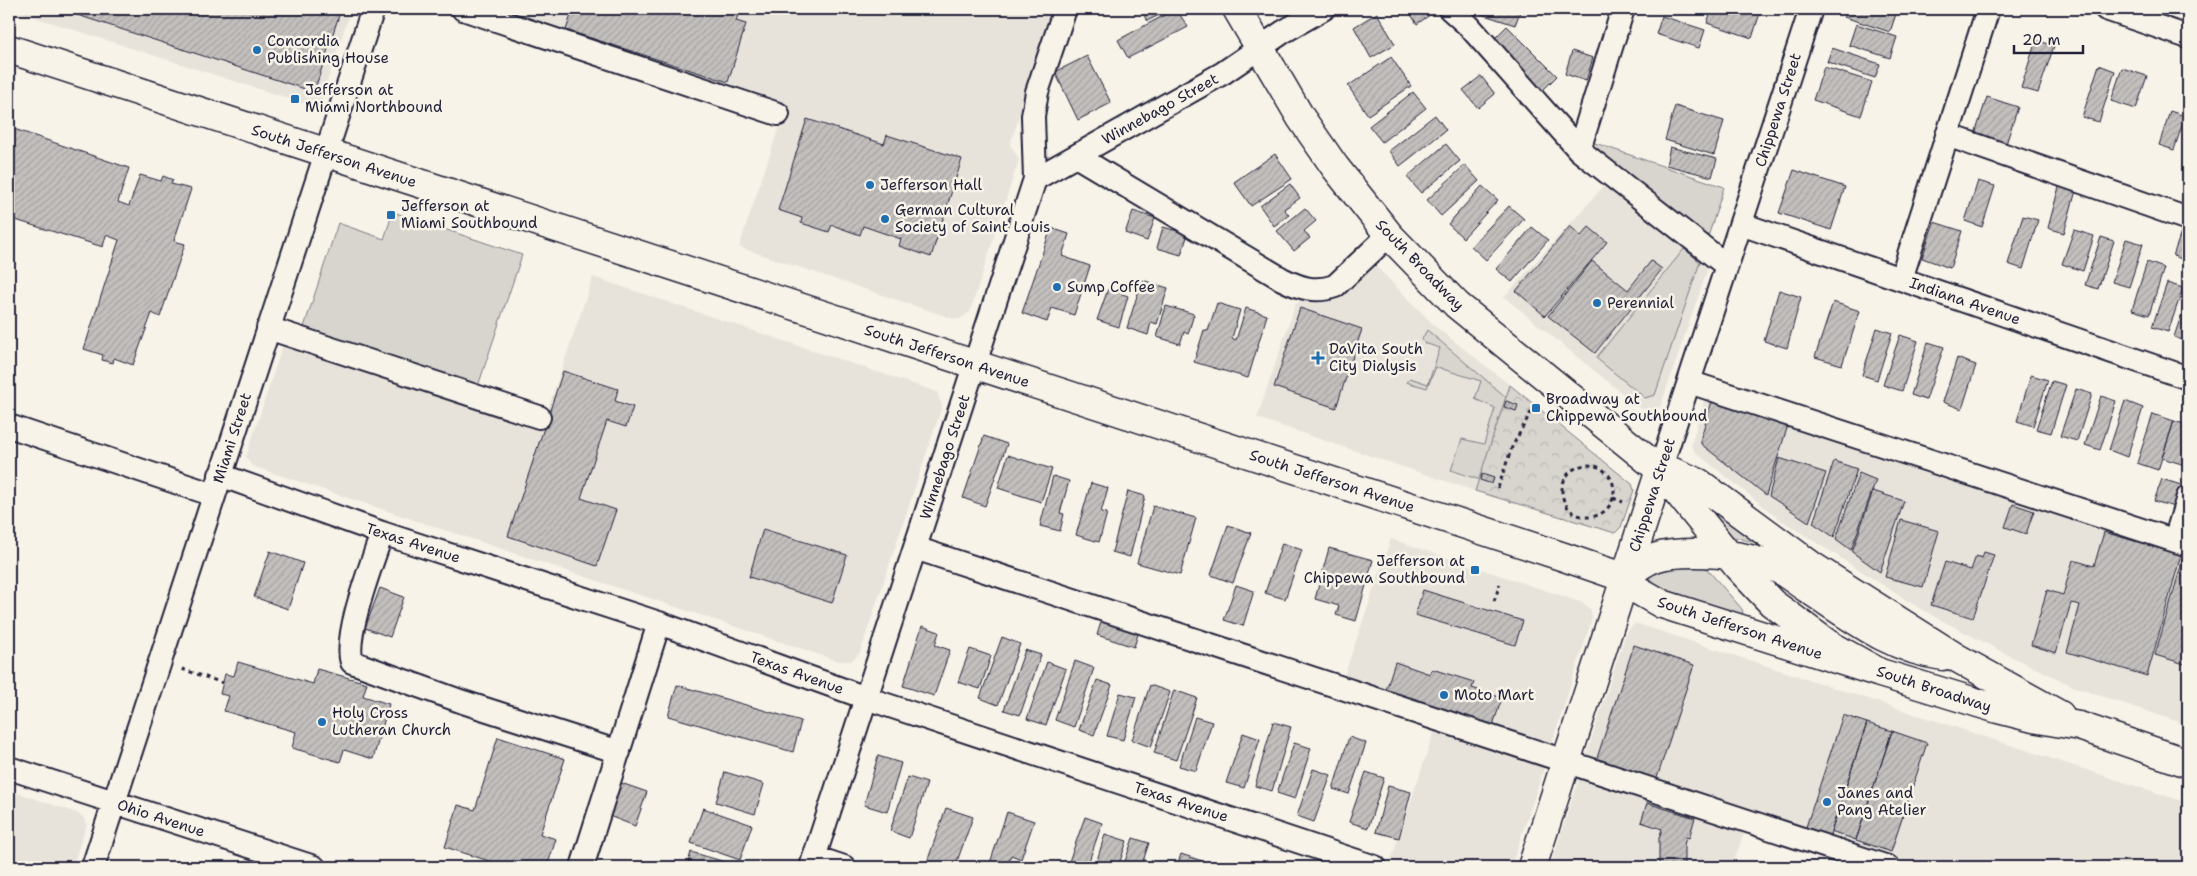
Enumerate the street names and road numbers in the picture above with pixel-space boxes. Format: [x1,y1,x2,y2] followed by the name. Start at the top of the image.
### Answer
[1750,50,1806,170] street label: Chippewa Street
[1098,69,1222,149] street label: Winnebago Street
[249,120,419,192] street label: South Jefferson Avenue
[1371,215,1469,315] street label: South Broadway
[1907,273,2023,329] street label: Indiana Avenue
[862,320,1032,392] street label: South Jefferson Avenue
[208,390,256,486] street label: Miami Street
[915,392,975,522] street label: Winnebago Street
[1624,435,1680,555] street label: Chippewa Street
[1247,445,1417,517] street label: South Jefferson Avenue
[363,518,463,568] street label: Texas Avenue
[1655,592,1825,664] street label: South Jefferson Avenue
[747,647,847,699] street label: Texas Avenue
[1874,661,1994,717] street label: South Broadway
[1131,777,1231,827] street label: Texas Avenue
[115,794,207,842] street label: Ohio Avenue

